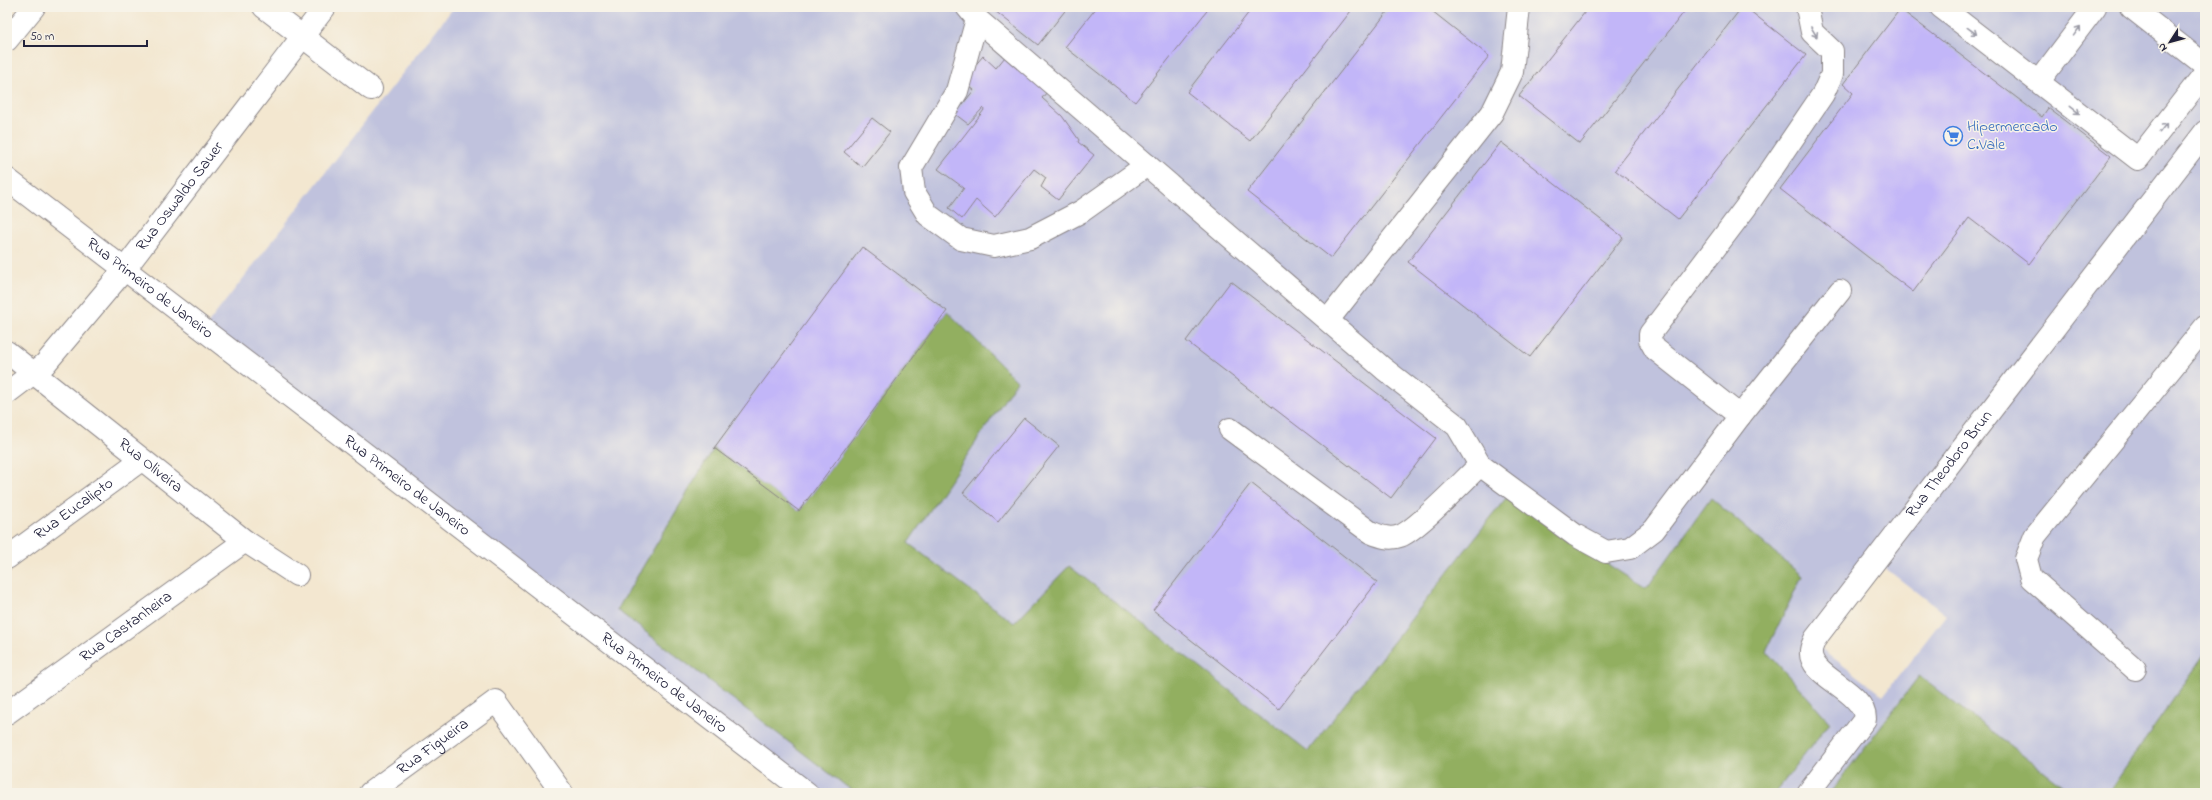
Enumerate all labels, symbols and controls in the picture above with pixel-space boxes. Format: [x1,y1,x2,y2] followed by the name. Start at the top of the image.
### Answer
[24,22,147,48] scale bar
[2150,22,2190,62] north arrow
[1810,26,1818,38] one-way arrow
[1967,26,1978,35] one-way arrow
[2073,26,2081,37] one-way arrow
[30,28,54,46] text: 50 m
[2154,40,2171,55] text: N
[2070,106,2081,114] one-way arrow
[1967,115,2058,157] place label: Hipermercado C.Vale
[2158,123,2167,134] one-way arrow
[1942,125,1964,147] supermarket icon: Hipermercado C.Vale
[130,137,230,257] street label: Rua Oswaldo Sauer
[81,232,218,345] street label: Rua Primeiro de Janeiro
[1900,405,1999,523] street label: Rua Theodoro Brun
[338,429,475,542] street label: Rua Primeiro de Janeiro
[113,432,188,499] street label: Rua Oliveira
[29,472,119,546] street label: Rua Eucalipto
[75,585,178,669] street label: Rua Castanheira
[595,627,732,740] street label: Rua Primeiro de Janeiro
[392,713,474,781] street label: Rua Figueira

